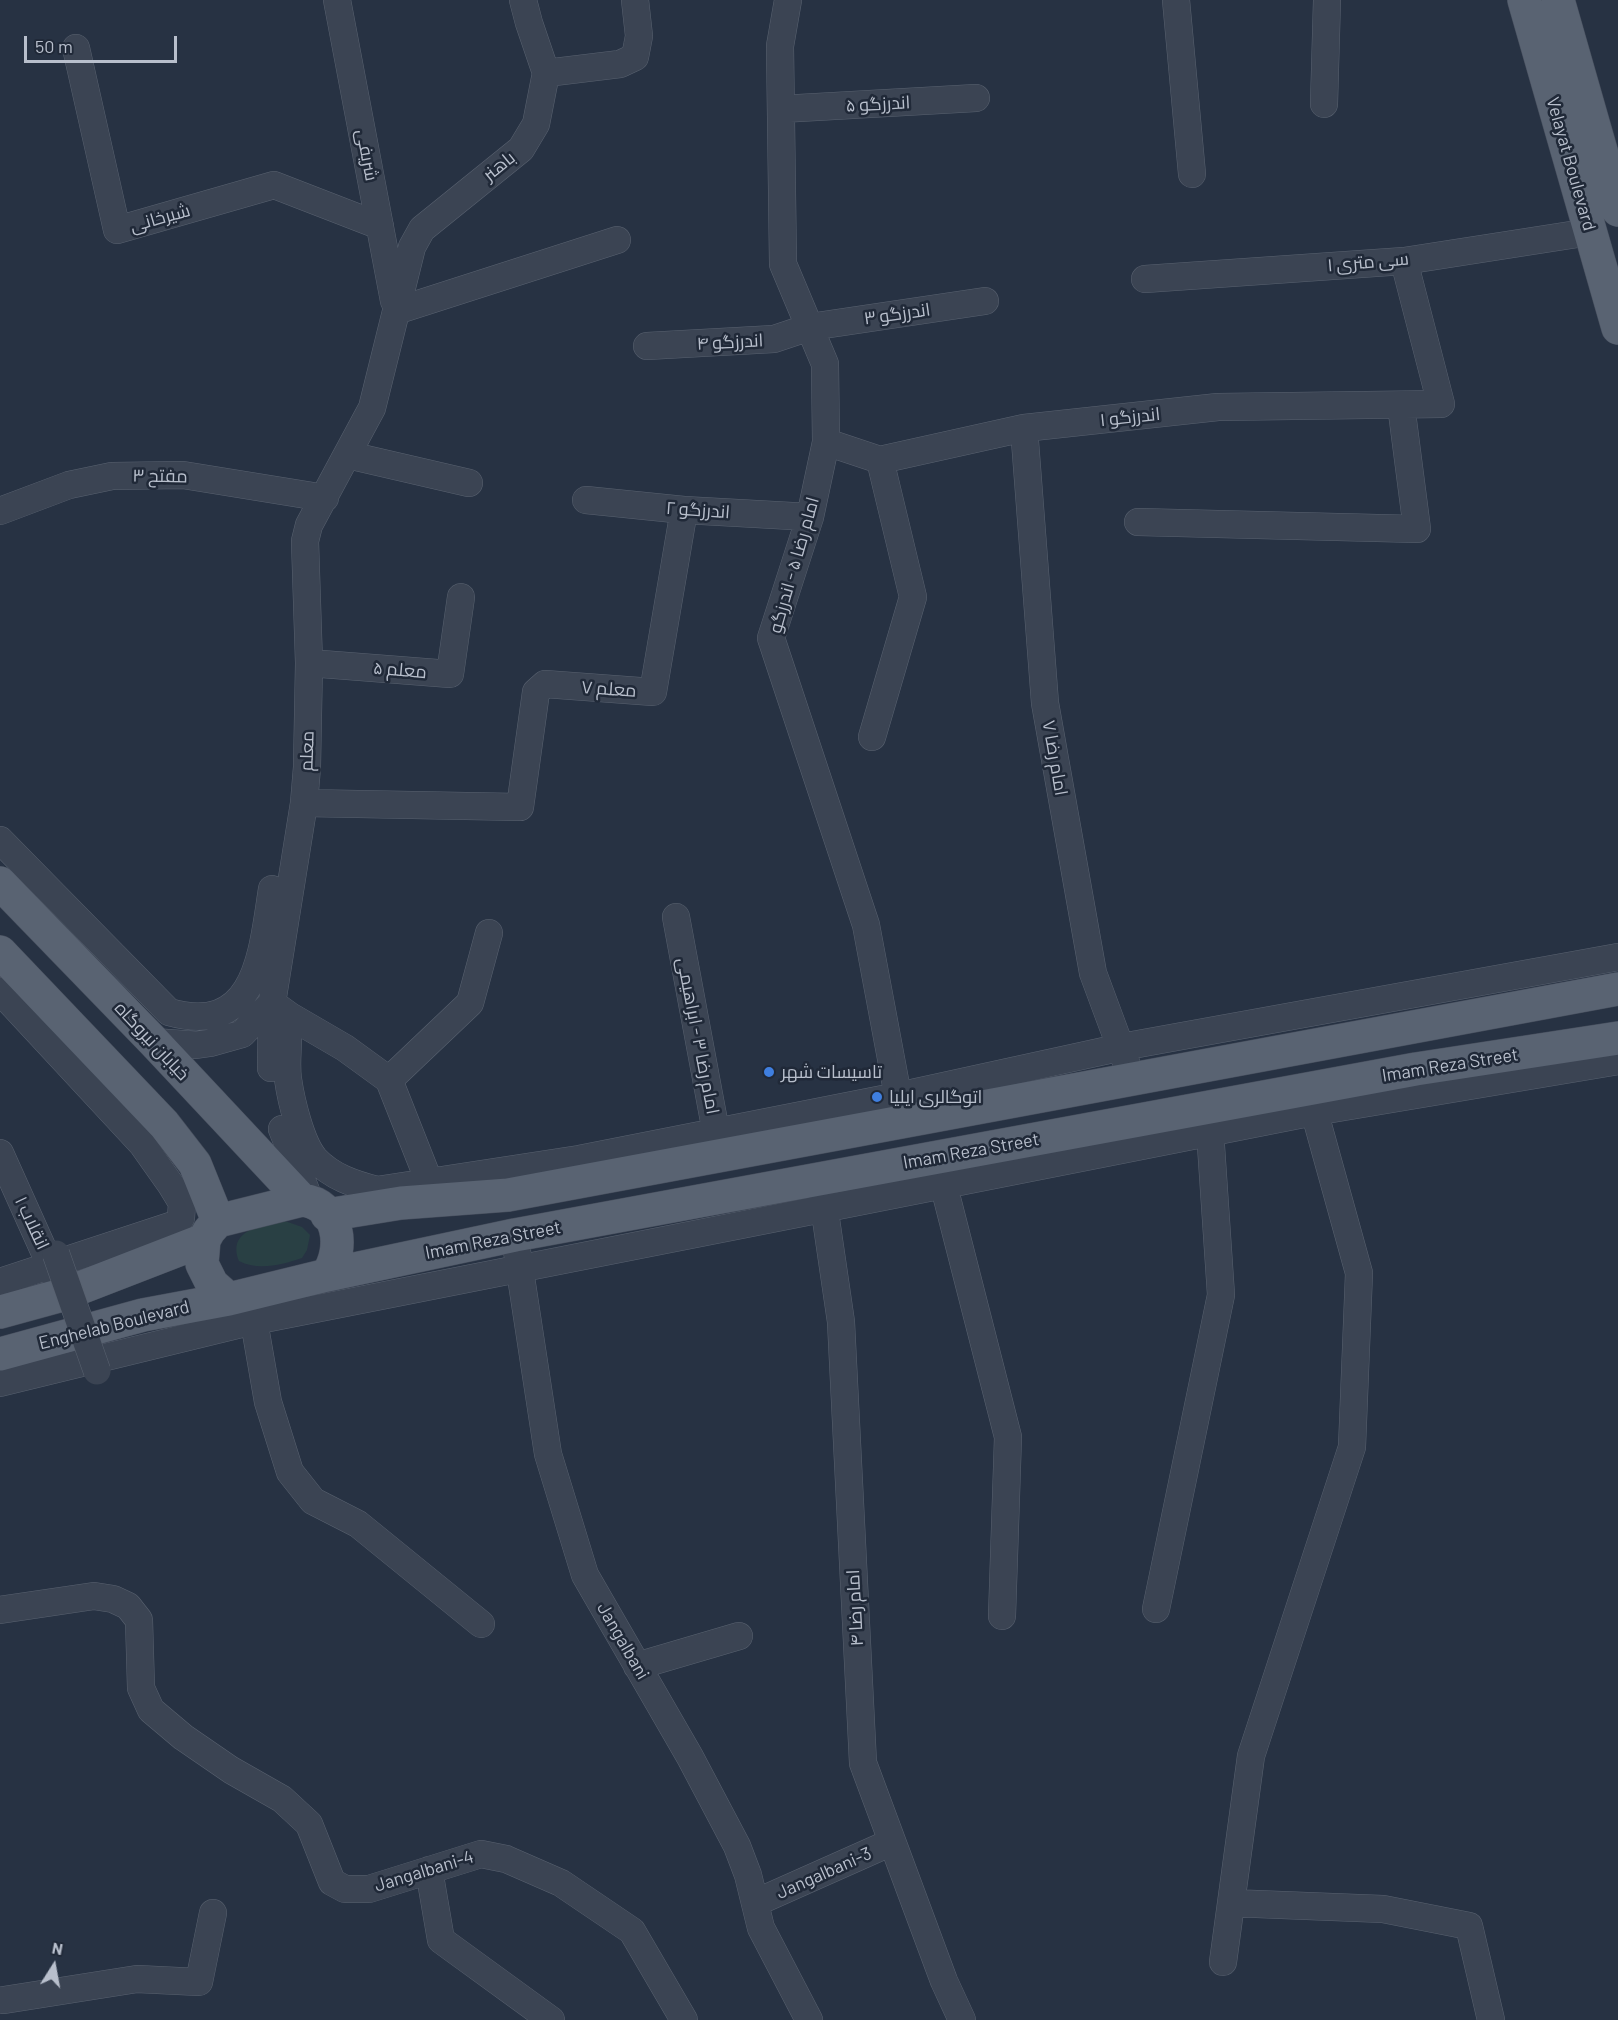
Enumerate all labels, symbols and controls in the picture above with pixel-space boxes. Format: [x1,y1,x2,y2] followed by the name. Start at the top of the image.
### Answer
[27,24,180,62] scale bar
[35,35,73,57] text: 50 m
[845,92,911,116] street label: اندرزگو ۵
[1542,95,1600,233] street label: Velayat Boulevard
[351,127,383,183] street label: شریفی
[479,147,519,185] street label: باهنر
[127,199,193,237] street label: شیرخانی
[1326,248,1410,276] street label: سی متری ۱
[862,299,932,329] street label: اندرزگو ۳
[696,329,764,355] street label: اندرزگو ۴
[1099,403,1161,431] street label: اندرزگو ۱
[132,465,188,487] street label: مفتح ۳
[764,495,824,635] street label: امام رضا ۵ - اندرزگو
[665,497,731,523] street label: اندرزگو ۲
[372,657,428,683] street label: معلم ۵
[581,676,637,702] street label: معلم ۷
[1038,719,1072,797] street label: امام رضا ۷
[296,730,318,772] street label: معلم
[672,956,724,1116] street label: امام رضا ۳ - ابراهیمی
[110,997,194,1085] street label: خیابان نیروگاه
[1380,1044,1520,1086] street label: Imam Reza Street
[781,1061,882,1083] place label: تاسیسات شهر
[762,1065,776,1079] marker: تاسیسات شهر
[889,1086,982,1108] place label: اتوگالری ایلیا
[870,1090,884,1104] marker: اتوگالری ایلیا
[901,1128,1041,1174] street label: Imam Reza Street
[10,1193,54,1253] street label: انقلاب ۱
[423,1216,563,1264] street label: Imam Reza Street
[37,1296,191,1354] street label: Enghelab Boulevard
[842,1569,868,1647] street label: امام رضا ۴
[592,1599,654,1683] street label: Jangalbani
[773,1842,875,1904] street label: Jangalbani-3
[372,1846,476,1896] street label: Jangalbani-4
[24,1936,84,1996] north arrow
[50,1937,65,1958] text: N

